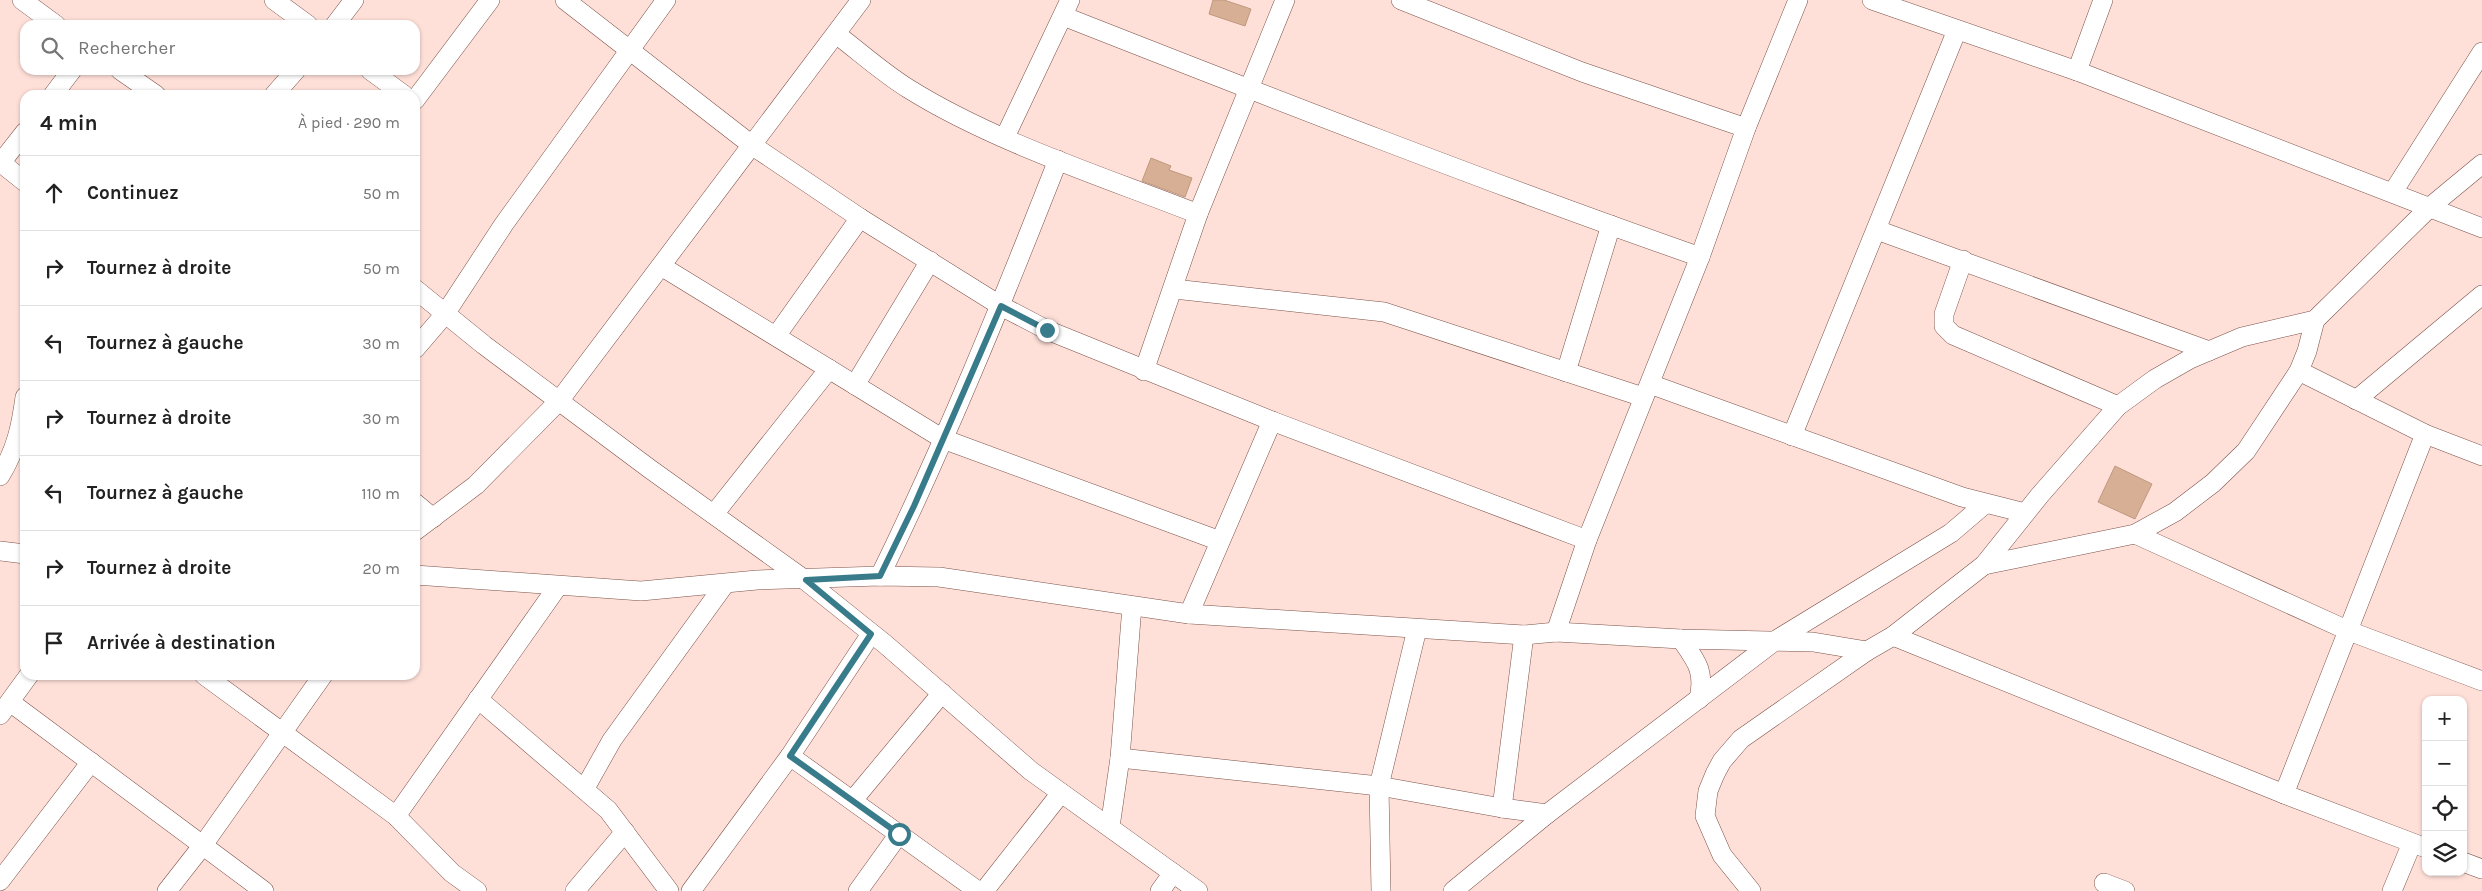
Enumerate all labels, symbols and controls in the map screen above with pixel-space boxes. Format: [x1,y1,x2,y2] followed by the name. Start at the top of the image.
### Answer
[20,20,420,75] search box
[38,34,66,62] icon: search
[78,37,175,59] text: Rechercher
[40,111,98,135] text: 4 min
[298,113,400,132] text: À pied · 290 m
[40,179,68,207] icon: ahead
[87,182,179,204] text: Continuez
[363,184,400,203] text: 50 m
[40,254,68,282] icon: right
[87,257,231,279] text: Tournez à droite
[363,259,400,278] text: 50 m
[1036,319,1059,342] route end
[40,329,68,357] icon: left
[87,332,244,354] text: Tournez à gauche
[362,334,400,353] text: 30 m
[40,404,68,432] icon: right
[87,407,231,429] text: Tournez à droite
[362,409,400,428] text: 30 m
[40,479,68,507] icon: left
[87,482,244,504] text: Tournez à gauche
[361,484,400,503] text: 110 m
[40,554,68,582] icon: right
[87,557,231,579] text: Tournez à droite
[362,559,400,578] text: 20 m
[40,629,68,657] icon: arrive
[87,632,276,654] text: Arrivée à destination
[2422,696,2467,876] map controls
[2422,696,2467,741] button: +
[2422,741,2467,786] button: −
[2422,786,2467,831] button: locate
[888,823,911,846] route start
[2422,831,2467,876] button: layers

